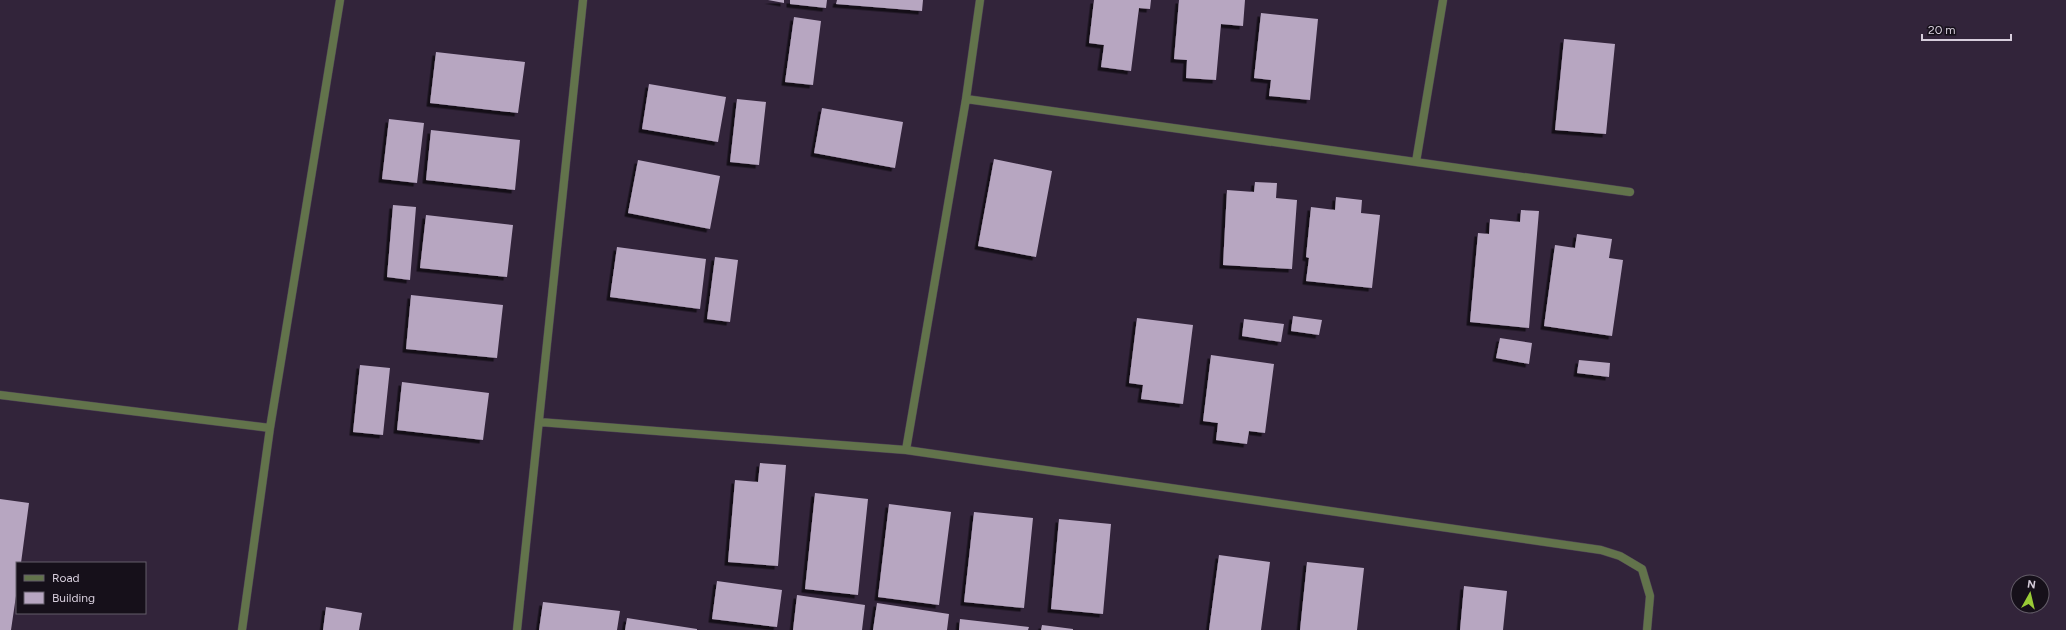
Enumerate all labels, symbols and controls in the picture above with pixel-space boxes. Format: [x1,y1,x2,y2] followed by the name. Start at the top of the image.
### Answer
[1922,16,2011,42] scale bar
[1928,23,1956,37] text: 20 m
[16,562,146,614] legend
[52,571,80,585] text: Road
[2010,574,2050,614] north arrow
[2026,578,2036,592] text: N
[52,591,95,605] text: Building

